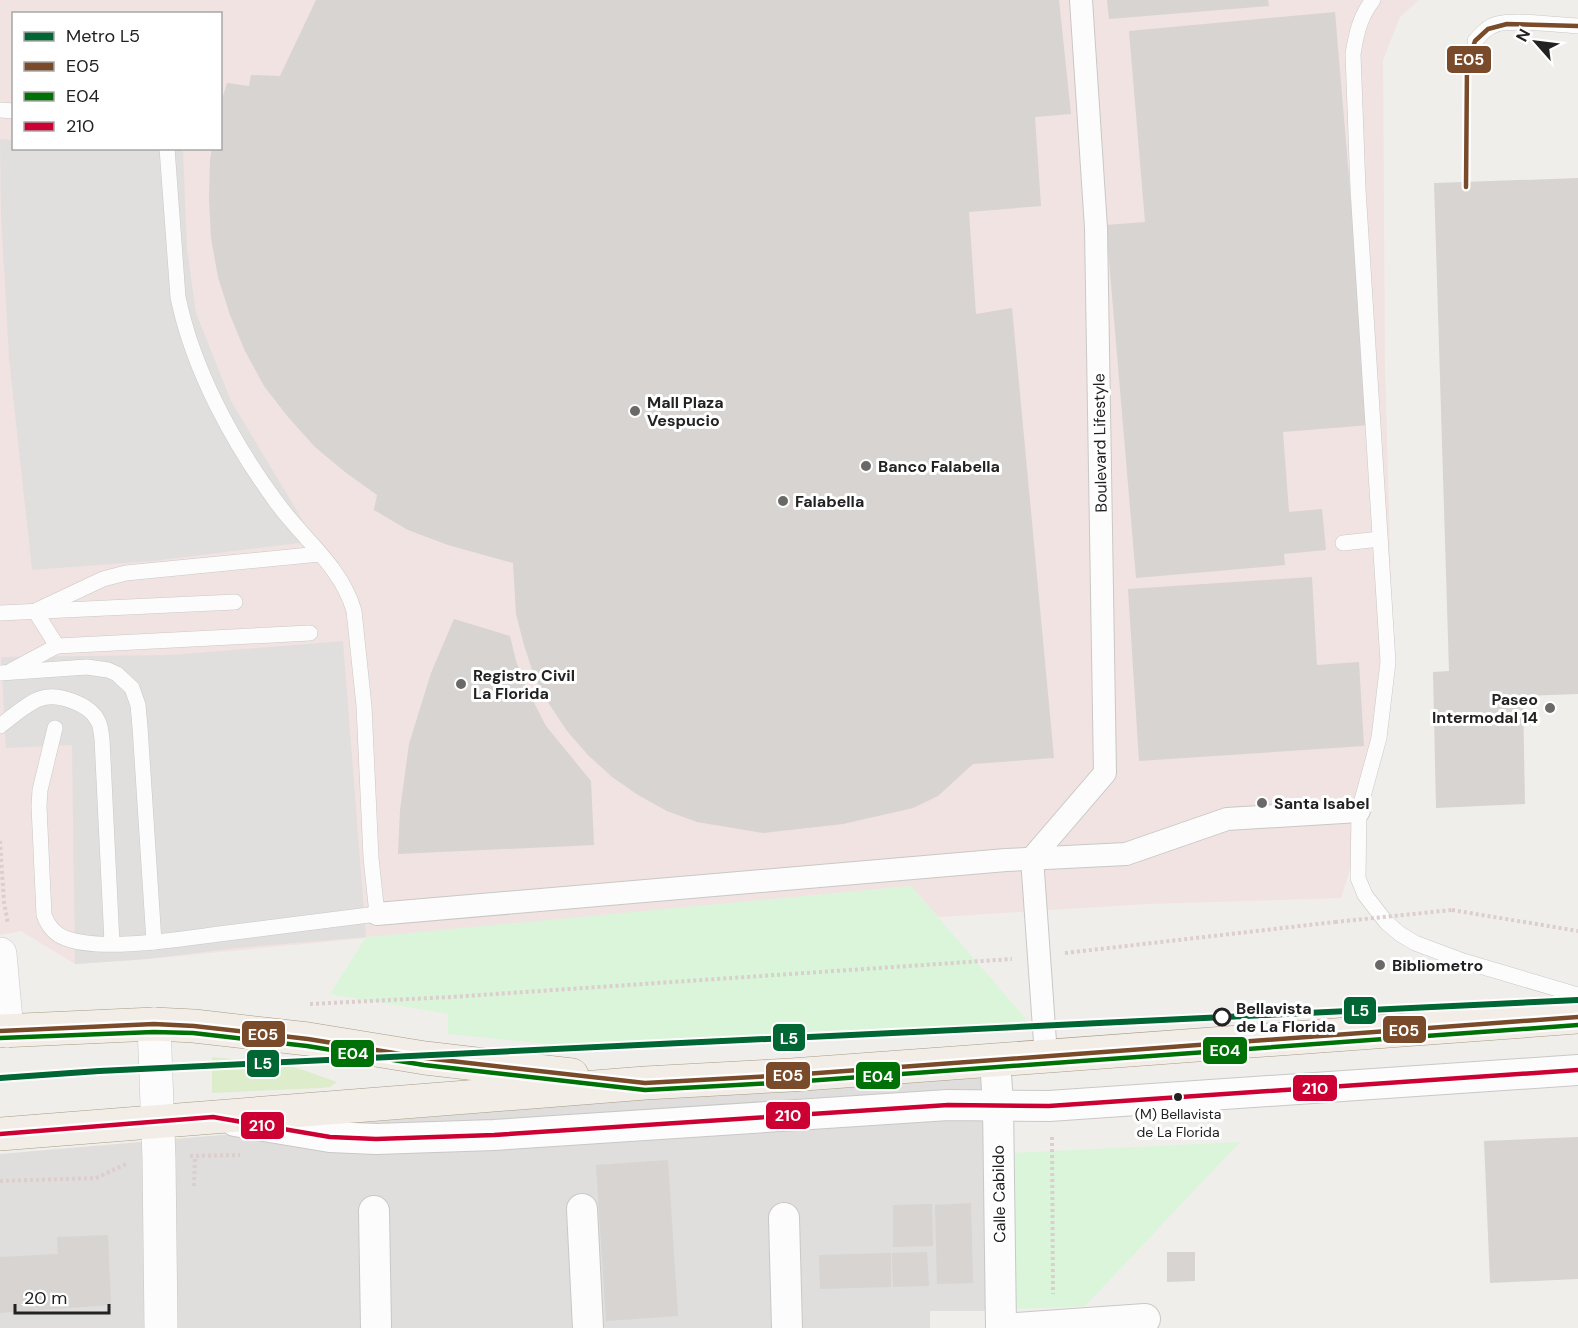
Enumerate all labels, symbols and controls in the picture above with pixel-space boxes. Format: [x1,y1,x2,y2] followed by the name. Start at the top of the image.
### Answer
[12,12,222,150] legend
[1506,12,1566,72] north arrow
[66,24,140,48] text: Metro L5
[1511,25,1535,45] text: N
[1446,45,1492,74] line badge: E05
[1454,49,1484,70] text: E05
[66,54,99,78] text: E05
[66,84,99,108] text: E04
[66,114,94,138] text: 210
[1088,373,1112,513] street label: Boulevard Lifestyle
[647,392,724,431] place label: Mall Plaza Vespucio
[628,404,642,418] marker: Mall Plaza Vespucio
[878,456,1000,477] place label: Banco Falabella
[859,459,873,473] marker: Banco Falabella
[795,491,864,512] place label: Falabella
[776,494,790,508] marker: Falabella
[473,665,575,704] place label: Registro Civil La Florida
[454,677,468,691] marker: Registro Civil La Florida
[1432,689,1538,728] place label: Paseo Intermodal 14
[1543,701,1557,715] marker: Paseo Intermodal 14
[1274,793,1370,814] place label: Santa Isabel
[1255,796,1269,810] marker: Santa Isabel
[1392,955,1483,976] place label: Bibliometro
[1373,958,1387,972] marker: Bibliometro
[1343,996,1377,1025] line badge: L5
[1236,998,1336,1037] place label: Bellavista de La Florida
[1351,1000,1369,1021] text: L5
[1213,1008,1231,1026] marker: Bellavista de La Florida
[1382,1015,1427,1044] line badge: E05
[241,1020,286,1048] line badge: E05
[1389,1020,1419,1041] text: E05
[772,1023,806,1052] line badge: L5
[248,1024,278,1045] text: E05
[780,1028,798,1049] text: L5
[1202,1036,1248,1065] line badge: E04
[330,1039,375,1068] line badge: E04
[1210,1040,1241,1061] text: E04
[338,1043,369,1064] text: E04
[246,1049,280,1078] line badge: L5
[254,1053,272,1074] text: L5
[765,1061,811,1090] line badge: E05
[855,1061,901,1090] line badge: E04
[773,1065,803,1086] text: E05
[863,1066,894,1087] text: E04
[1292,1074,1338,1102] line badge: 210
[1302,1078,1328,1099] text: 210
[1172,1091,1184,1103] marker: (M) Bellavista de La Florida
[765,1101,811,1130] line badge: 210
[775,1105,801,1126] text: 210
[1135,1105,1221,1141] place label: (M) Bellavista de La Florida
[240,1111,285,1140] line badge: 210
[249,1115,275,1136] text: 210
[988,1145,1010,1243] street label: Calle Cabildo
[15,1277,110,1315] scale bar
[24,1286,67,1310] text: 20 m

